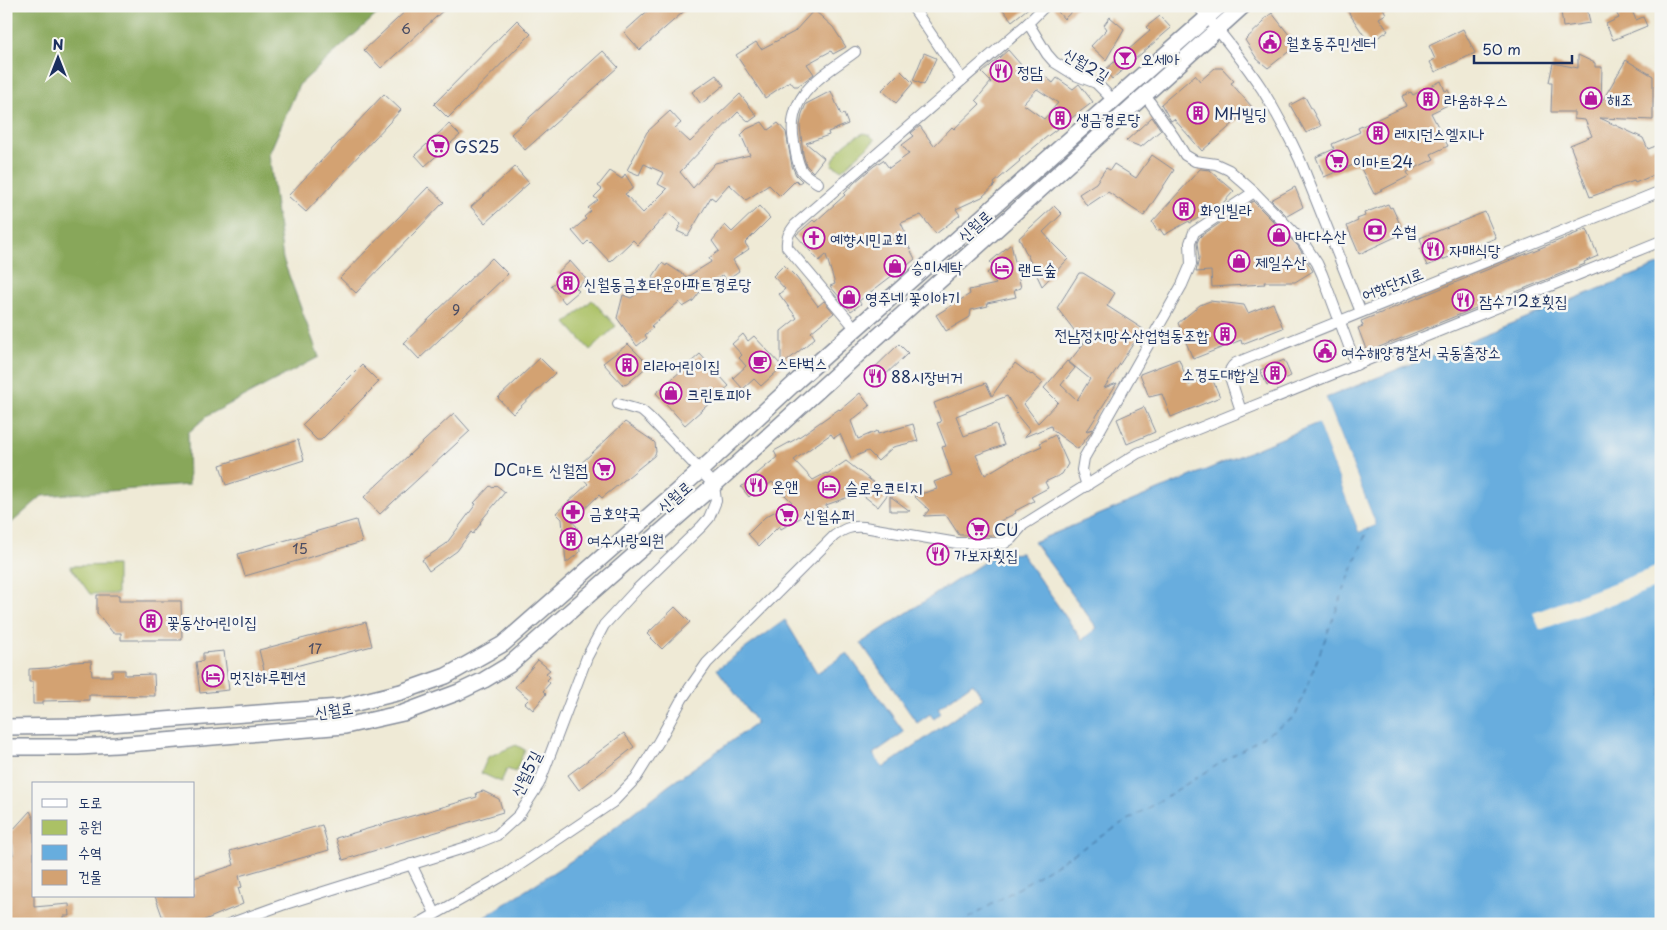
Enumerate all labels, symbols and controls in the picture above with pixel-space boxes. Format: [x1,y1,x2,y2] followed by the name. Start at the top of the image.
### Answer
[401,18,411,39] house number: 6
[1258,30,1282,54] public building icon: 월호동주민센터
[1286,30,1376,54] place label: 월호동주민센터
[32,32,82,82] north arrow
[1474,32,1572,64] scale bar
[52,34,64,55] text: N
[1482,37,1521,60] text: 50 m
[1059,41,1115,87] street label: 신월2길
[1113,46,1137,70] bar icon: 오세아
[1141,46,1180,70] place label: 오세아
[989,59,1013,83] restaurant icon: 정담
[1017,59,1043,83] place label: 정담
[1579,86,1603,110] shop icon: 해조
[1607,86,1633,110] place label: 해조
[1416,87,1440,111] building icon: 라움하우스
[1444,87,1508,111] place label: 라움하우스
[1186,101,1210,125] building icon: MH빌딩
[1214,101,1267,125] place label: MH빌딩
[1048,106,1072,130] building icon: 생금경로당
[1076,106,1141,130] place label: 생금경로당
[1366,121,1390,145] building icon: 레지던스엘지나
[1394,121,1484,145] place label: 레지던스엘지나
[426,134,450,158] supermarket icon: GS25
[454,134,499,158] place label: GS25
[1325,149,1349,173] supermarket icon: 이마트24
[1353,149,1413,173] place label: 이마트24
[1172,197,1196,221] building icon: 화인빌라
[1200,197,1252,221] place label: 화인빌라
[952,203,996,247] street label: 신월로
[1363,218,1387,242] bank icon: 수협
[1391,218,1417,242] place label: 수협
[1267,223,1291,247] shop icon: 바다수산
[1295,223,1347,247] place label: 바다수산
[802,226,826,250] church icon: 예향시민교회
[830,226,907,250] place label: 예향시민교회
[1421,237,1445,261] restaurant icon: 자매식당
[1449,237,1501,261] place label: 자매식당
[1227,249,1251,273] shop icon: 제일수산
[1255,249,1307,273] place label: 제일수산
[883,254,907,278] shop icon: 승미세탁
[911,254,963,278] place label: 승미세탁
[990,256,1014,280] hotel icon: 랜드숲
[1018,256,1057,280] place label: 랜드숲
[1358,260,1426,306] street label: 어항단지로
[556,271,580,295] building icon: 신월동금호타운아파트경로당
[584,271,752,295] place label: 신월동금호타운아파트경로당
[837,285,861,309] shop icon: 영주네 꽃이야기
[865,285,960,309] place label: 영주네 꽃이야기
[1451,288,1475,312] restaurant icon: 잠수기2호횟집
[1479,288,1568,312] place label: 잠수기2호횟집
[452,299,460,320] house number: 9
[1055,322,1209,346] place label: 전남정치망수산업협동조합
[1213,322,1237,346] building icon: 전남정치망수산업협동조합
[1313,339,1337,363] public building icon: 여수해양경찰서 국동출장소
[1341,339,1501,363] place label: 여수해양경찰서 국동출장소
[748,350,772,374] cafe icon: 스타벅스
[776,350,828,374] place label: 스타벅스
[615,353,639,377] building icon: 리라어린이집
[643,353,720,377] place label: 리라어린이집
[1182,361,1259,385] place label: 소경도대합실
[1263,361,1287,385] building icon: 소경도대합실
[863,364,887,388] restaurant icon: 88시장버거
[891,364,963,388] place label: 88시장버거
[659,381,683,405] shop icon: 크린토피아
[687,381,752,405] place label: 크린토피아
[494,457,588,481] place label: DC마트 신월점
[592,457,616,481] supermarket icon: DC마트 신월점
[744,473,768,497] restaurant icon: 온앤
[772,473,798,497] place label: 온앤
[652,474,696,518] street label: 신월로
[817,475,841,499] hotel icon: 슬로우코티지
[845,475,922,499] place label: 슬로우코티지
[561,500,585,524] pharmacy icon: 금호약국
[589,500,641,524] place label: 금호약국
[775,503,799,527] supermarket icon: 신월슈퍼
[803,503,855,527] place label: 신월슈퍼
[966,517,990,541] supermarket icon: CU
[994,517,1018,541] place label: CU
[559,527,583,551] building icon: 여수사랑의원
[587,527,664,551] place label: 여수사랑의원
[292,538,308,559] house number: 15
[926,542,950,566] restaurant icon: 가보자횟집
[954,542,1018,566] place label: 가보자횟집
[139,609,163,633] building icon: 꽃동산어린이집
[167,609,257,633] place label: 꽃동산어린이집
[308,638,322,659] house number: 17
[201,664,225,688] hotel icon: 멋진하루펜션
[229,664,306,688] place label: 멋진하루펜션
[313,694,355,724] street label: 신월로
[503,746,547,800] street label: 신월5길
[32,782,195,898] legend
[78,790,102,813] text: 도로
[78,814,102,837] text: 공원
[78,840,102,863] text: 수역
[78,864,102,887] text: 건물

